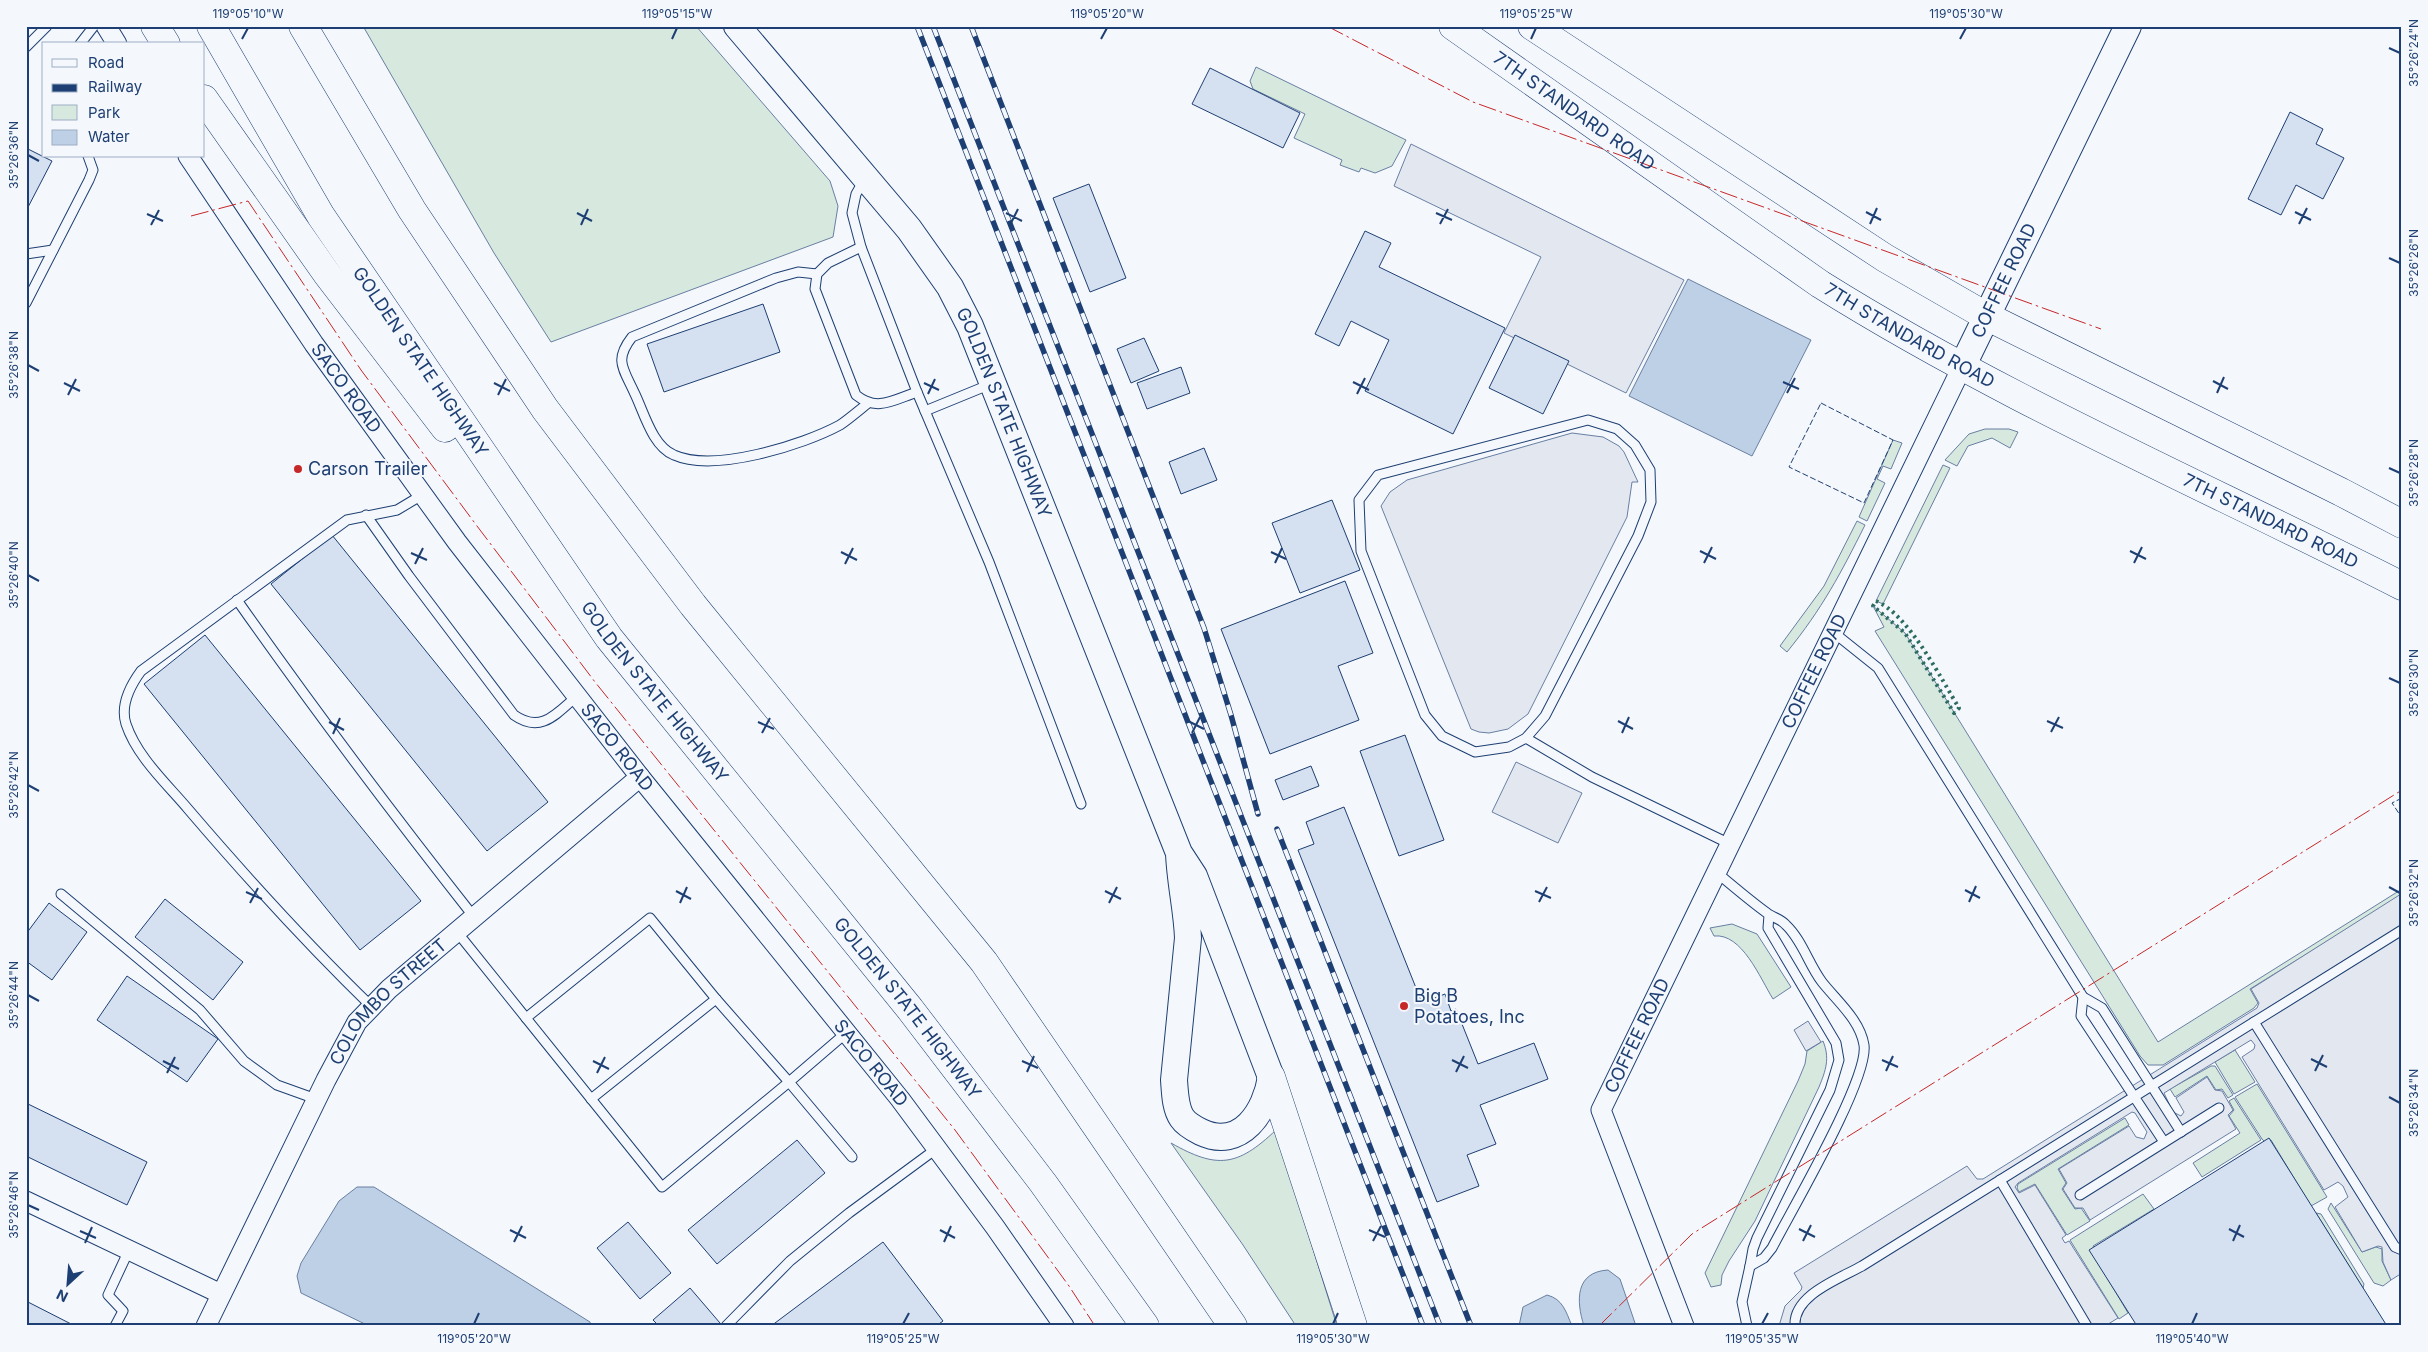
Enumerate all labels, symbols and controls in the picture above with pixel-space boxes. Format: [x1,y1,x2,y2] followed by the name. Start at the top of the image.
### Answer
[213,6,284,21] text: 119°05'10"W
[642,6,713,21] text: 119°05'15"W
[1070,6,1144,21] text: 119°05'20"W
[1499,6,1573,21] text: 119°05'25"W
[1929,6,2003,21] text: 119°05'30"W
[2406,19,2421,87] text: 35°26'24"N
[42,42,205,158] legend
[1490,47,1659,175] street label: 7TH STANDARD ROAD
[88,53,124,72] text: Road
[88,77,143,96] text: Railway
[88,103,121,122] text: Park
[6,121,21,189] text: 35°26'36"N
[88,127,130,146] text: Water
[1967,220,2040,341] street label: COFFEE ROAD
[2406,229,2421,297] text: 35°26'26"N
[349,263,493,460] street label: GOLDEN STATE HIGHWAY
[1821,278,1998,392] street label: 7TH STANDARD ROAD
[952,304,1056,521] street label: GOLDEN STATE HIGHWAY
[6,331,21,399] text: 35°26'38"N
[307,339,386,437] street label: SACO ROAD
[2406,439,2421,507] text: 35°26'28"N
[308,458,428,479] place label: Carson Trailer
[292,463,304,475] marker: Carson Trailer
[2180,469,2362,572] street label: 7TH STANDARD ROAD
[6,541,21,609] text: 35°26'40"N
[577,597,733,786] street label: GOLDEN STATE HIGHWAY
[1777,610,1850,732] street label: COFFEE ROAD
[2406,649,2421,717] text: 35°26'30"N
[577,699,658,795] street label: SACO ROAD
[6,751,21,819] text: 35°26'42"N
[2406,859,2421,927] text: 35°26'32"N
[830,913,986,1103] street label: GOLDEN STATE HIGHWAY
[325,934,451,1068] street label: COLOMBO STREET
[6,961,21,1029] text: 35°26'44"N
[1600,975,1673,1096] street label: COFFEE ROAD
[1414,985,1525,1027] place label: Big B Potatoes, Inc
[1398,1000,1410,1012] marker: Big B Potatoes, Inc
[830,1015,913,1110] street label: SACO ROAD
[2406,1069,2421,1137] text: 35°26'34"N
[6,1171,21,1239] text: 35°26'46"N
[42,1260,92,1310] north arrow
[54,1286,71,1306] text: N
[437,1331,511,1346] text: 119°05'20"W
[866,1331,940,1346] text: 119°05'25"W
[1296,1331,1370,1346] text: 119°05'30"W
[1725,1331,1799,1346] text: 119°05'35"W
[2155,1331,2229,1346] text: 119°05'40"W

